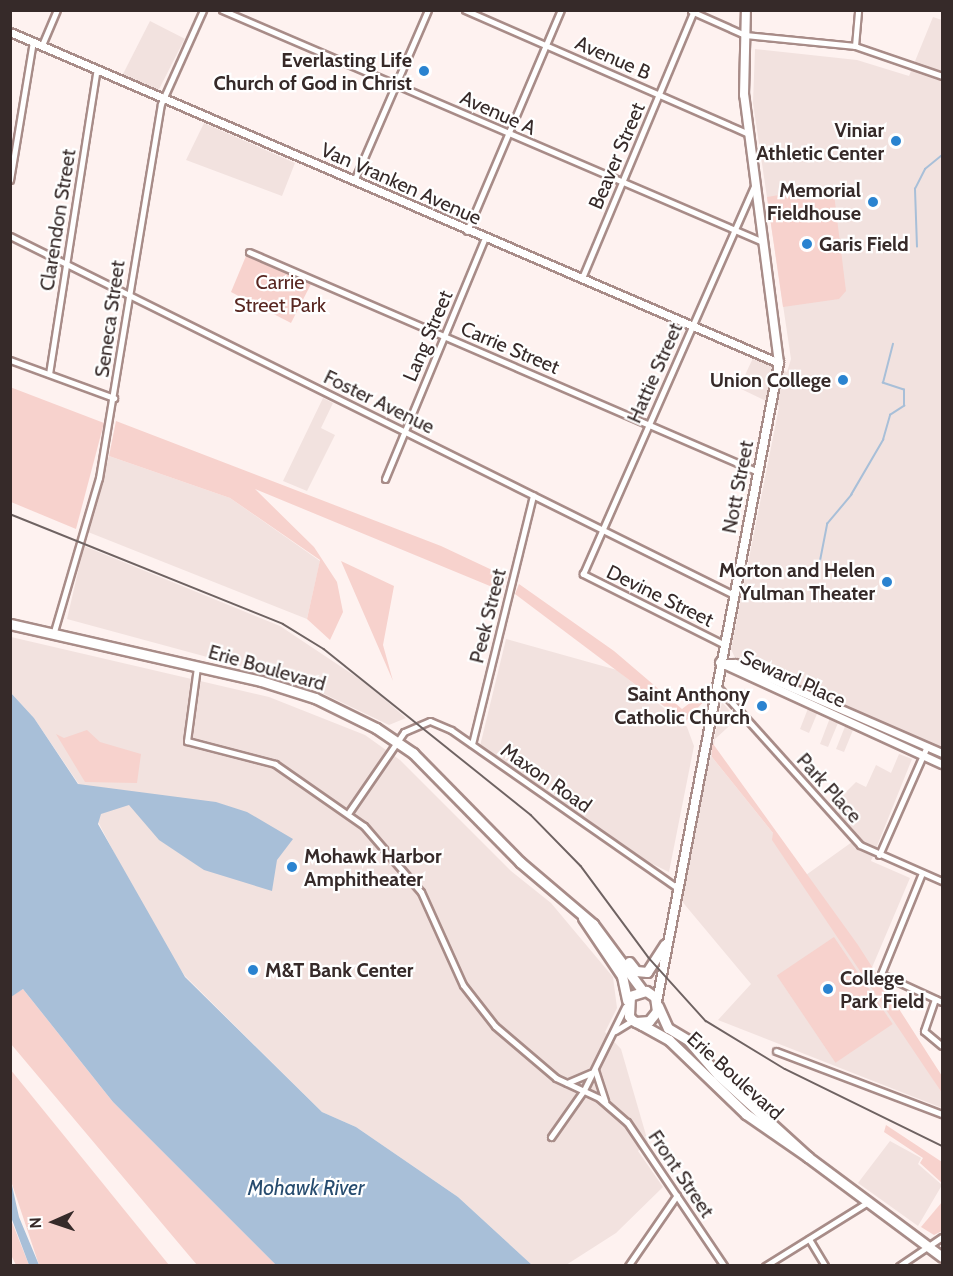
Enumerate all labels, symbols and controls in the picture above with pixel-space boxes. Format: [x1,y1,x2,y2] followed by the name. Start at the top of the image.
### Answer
[572,31,654,85] street label: Avenue B
[213,48,412,95] place label: Everlasting Life Church of God in Christ
[417,64,431,78] marker: Everlasting Life Church of God in Christ
[456,86,540,140] street label: Avenue A
[584,99,650,213] street label: Beaver Street
[756,118,884,165] place label: Viniar Athletic Center
[889,134,903,148] marker: Viniar Athletic Center
[317,138,485,230] street label: Van Vranken Avenue
[35,147,81,293] street label: Clarendon Street
[767,178,861,225] place label: Memorial Fieldhouse
[866,195,880,209] marker: Memorial Fieldhouse
[819,232,909,256] place label: Garis Field
[800,237,814,251] marker: Garis Field
[90,259,130,379] street label: Seneca Street
[234,271,326,318] park label: Carrie Street Park
[398,287,458,385] street label: Lang Street
[457,316,563,380] street label: Carrie Street
[622,319,688,427] street label: Hattie Street
[320,365,438,439] street label: Foster Avenue
[710,368,831,392] place label: Union College
[836,373,850,387] marker: Union College
[717,439,759,535] street label: Nott Street
[719,558,875,605] place label: Morton and Helen Yulman Theater
[603,560,717,632] street label: Devine Street
[465,566,511,666] street label: Peek Street
[880,575,894,589] marker: Morton and Helen Yulman Theater
[206,640,328,696] street label: Erie Boulevard
[737,645,849,713] street label: Seward Place
[614,682,750,729] place label: Saint Anthony Catholic Church
[755,699,769,713] marker: Saint Anthony Catholic Church
[496,738,596,818] street label: Maxon Road
[792,748,866,828] street label: Park Place
[304,844,442,891] place label: Mohawk Harbor Amphitheater
[285,860,299,874] marker: Mohawk Harbor Amphitheater
[265,958,413,982] place label: M&T Bank Center
[246,963,260,977] marker: M&T Bank Center
[840,966,924,1013] place label: College Park Field
[821,982,835,996] marker: College Park Field
[682,1027,788,1125] street label: Erie Boulevard
[643,1126,719,1222] street label: Front Street
[248,1175,364,1201] water label: Mohawk River
[24,1192,84,1252] north arrow
[26,1217,45,1229] text: N

